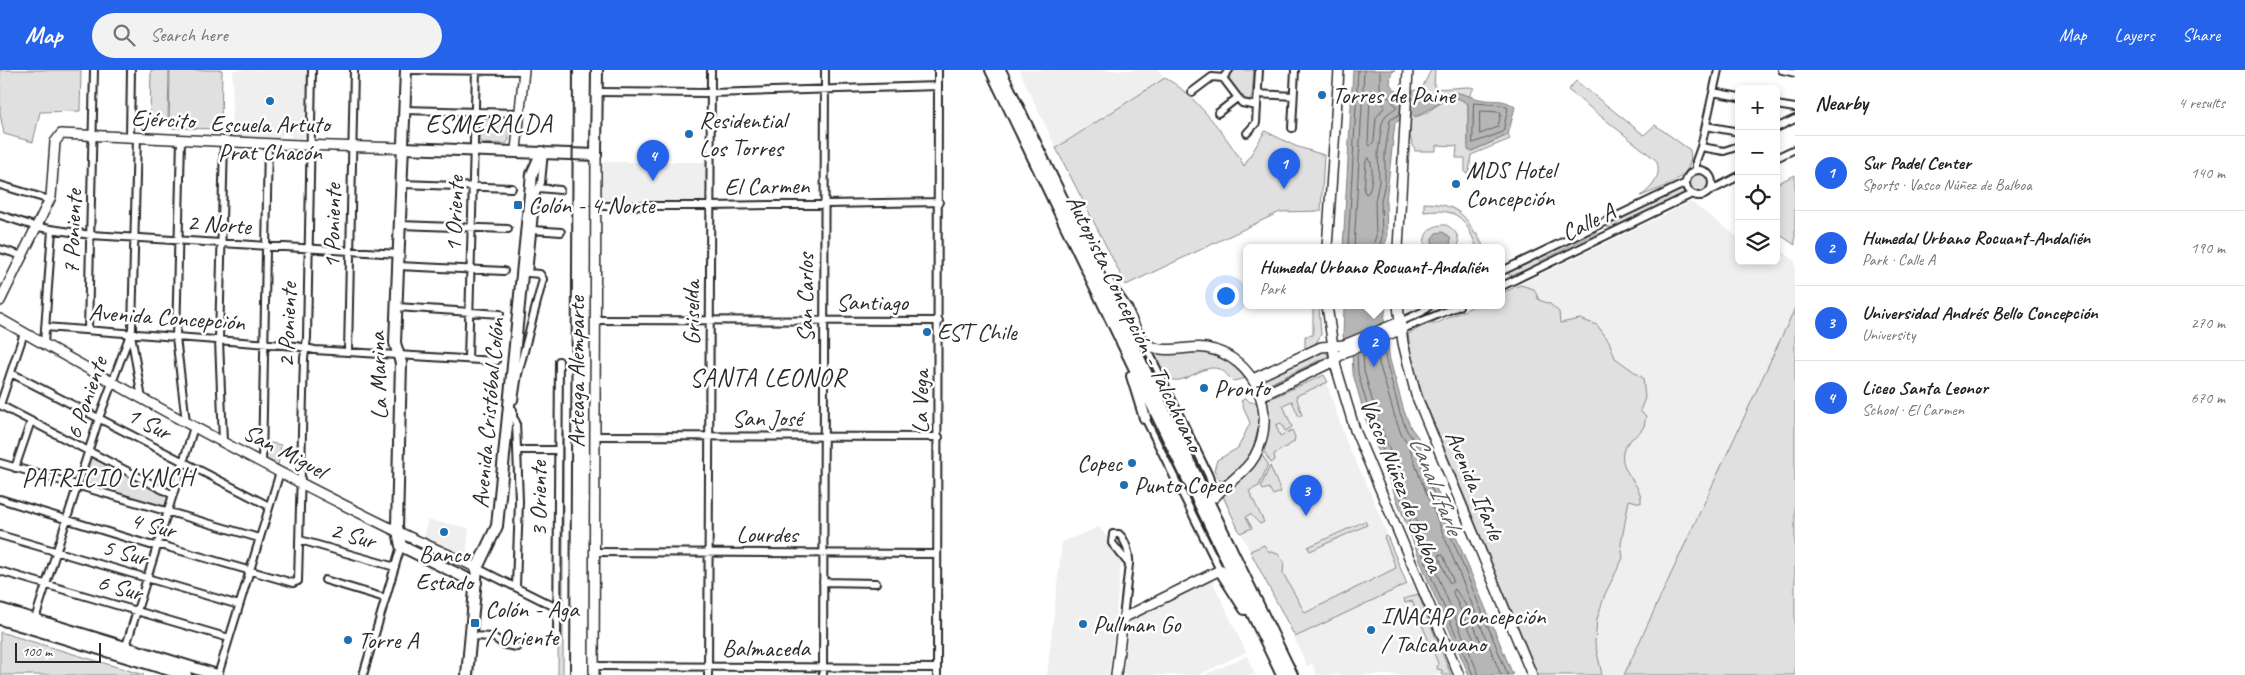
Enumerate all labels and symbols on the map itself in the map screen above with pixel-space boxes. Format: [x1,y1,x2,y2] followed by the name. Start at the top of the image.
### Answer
[1332,80,1457,110] place label: Torres de Paine
[1316,89,1328,101] marker: Torres de Paine
[264,95,276,107] marker: Escuela Artuto Prat Chacón
[131,102,198,136] street label: Ejército
[699,105,790,163] place label: Residential Los Torres
[425,108,553,140] district label: ESMERALDA
[210,109,332,167] place label: Escuela Artuto Prat Chacón
[683,128,695,140] marker: Residential Los Torres
[637,140,669,181] pin: 4
[1268,148,1300,189] pin: 1
[1466,155,1560,213] place label: MDS Hotel Concepción
[724,170,811,202] street label: El Carmen
[438,173,470,253] street label: 1 Oriente
[1450,178,1462,190] marker: MDS Hotel Concepción
[316,181,348,269] street label: 1 Poniente
[56,187,89,275] street label: 7 Poniente
[528,190,657,220] place label: Colón - 4 Norte
[1060,190,1211,459] street label: Autopista Concepción - Talcahuano
[1556,196,1620,248] street label: Calle A
[512,199,524,211] marker: Colón - 4 Norte
[186,207,254,241] street label: 2 Norte
[790,251,820,343] street label: San Carlos
[676,279,706,345] street label: Griselda
[271,280,304,368] street label: 2 Poniente
[1213,283,1239,309] your location
[836,287,910,317] street label: Santiago
[561,294,591,448] street label: Arteaga Alemparte
[88,297,247,337] street label: Avenida Concepción
[465,315,511,509] street label: Avenida Cristóbal Colón
[937,317,1019,347] place label: EST Chile
[921,326,933,338] marker: EST Chile
[1358,326,1390,367] pin: 2
[361,330,395,420] street label: La Marina
[58,351,115,443] street label: 6 Poniente
[690,362,848,394] district label: SANTA LEONOR
[905,368,935,434] street label: La Vega
[1214,373,1272,403] place label: Pronto
[1198,382,1210,394] marker: Pronto
[1354,394,1451,577] street label: Vasco Núñez de Balboa
[122,399,178,448] street label: 1 Sur
[732,403,806,433] street label: San José
[238,417,335,487] street label: San Miguel
[1439,426,1512,546] street label: Avenida Ifarle
[1402,431,1472,542] water label: Canal Ifarle
[1077,448,1124,478] place label: Copec
[1126,457,1138,469] marker: Copec
[523,459,553,537] street label: 3 Oriente
[22,462,197,494] district label: PATRICIO LYNCH
[1134,470,1233,500] place label: Punto Copec
[1290,475,1322,516] pin: 3
[1118,479,1130,491] marker: Punto Copec
[127,505,181,546] street label: 4 Sur
[327,514,381,556] street label: 2 Sur
[736,519,800,549] street label: Lourdes
[438,526,450,538] marker: Banco Estado
[99,531,153,573] street label: 5 Sur
[415,539,475,597] place label: Banco Estado
[94,566,148,608] street label: 6 Sur
[485,594,580,652] place label: Colón - Aga / Oriente
[1381,601,1547,659] place label: INACAP Concepción / Talcahuano
[1093,609,1182,639] place label: Pullman Go
[469,617,481,629] marker: Colón - Aga / Oriente
[1077,618,1089,630] marker: Pullman Go
[1365,624,1377,636] marker: INACAP Concepción / Talcahuano
[358,625,419,655] place label: Torre A
[722,633,812,663] street label: Balmaceda
[342,634,354,646] marker: Torre A
[15,640,101,663] scale bar

